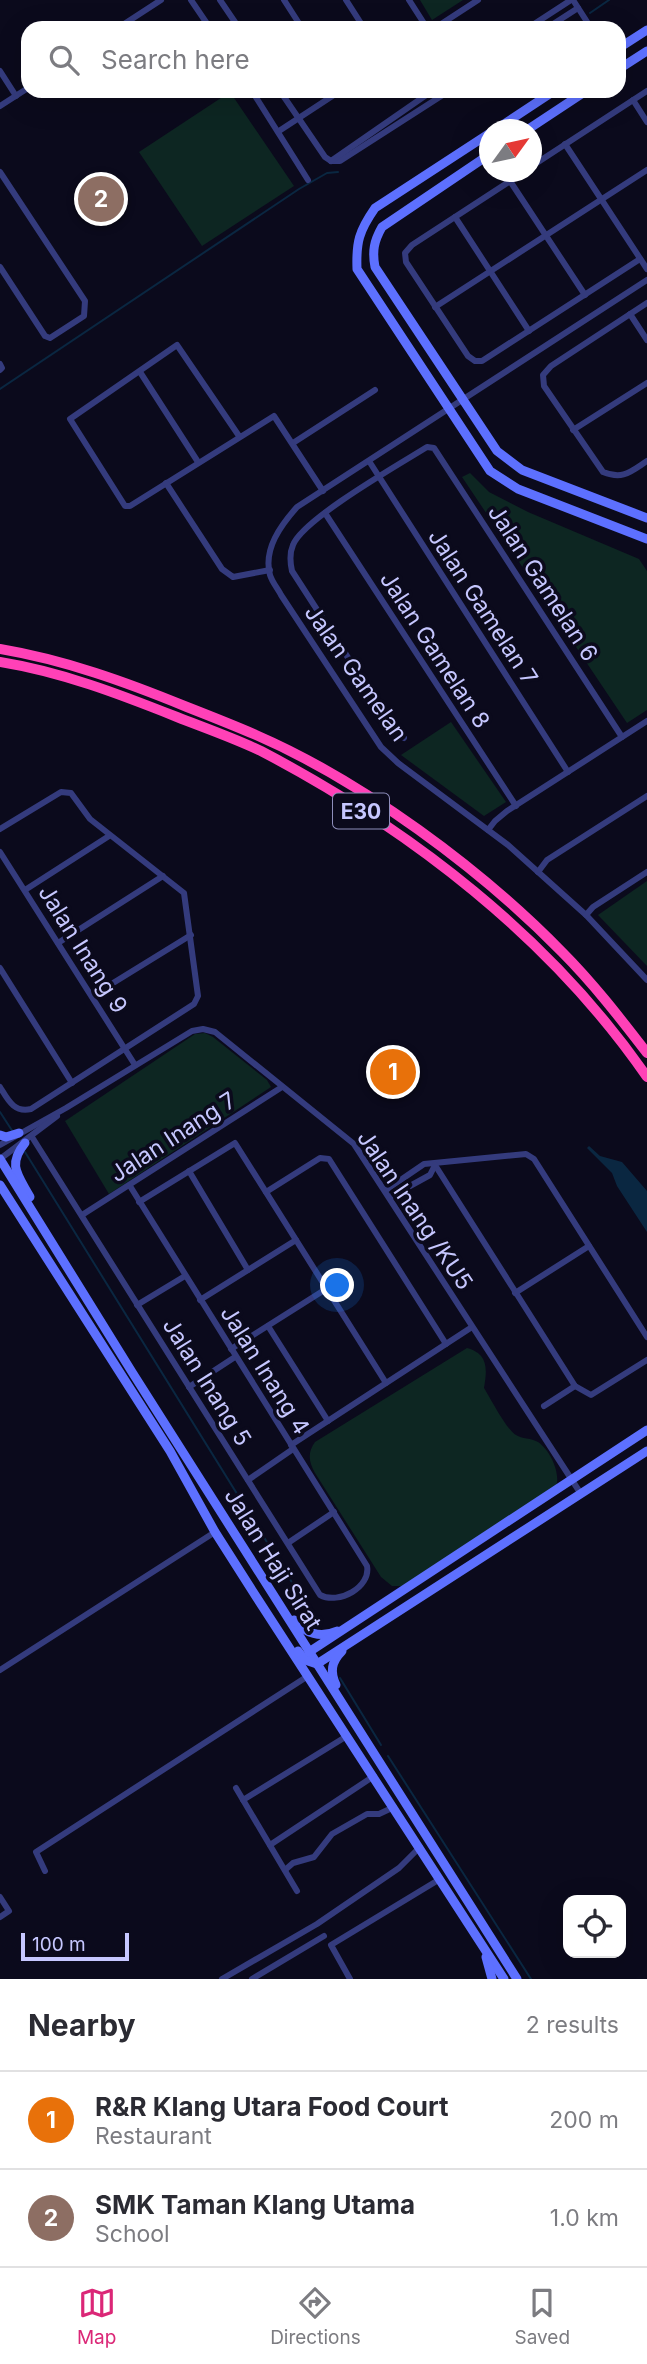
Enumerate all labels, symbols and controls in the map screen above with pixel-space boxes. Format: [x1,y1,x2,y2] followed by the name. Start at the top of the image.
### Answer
[21,21,626,98] search box
[45,41,83,79] icon: search
[101,44,250,75] text: Search here
[479,119,542,182] north arrow
[78,173,124,225] pin: 2
[482,499,604,667] street label: Jalan Gamelan 6
[422,524,544,690] street label: Jalan Gamelan 7
[374,566,496,734] street label: Jalan Gamelan 8
[299,599,413,747] street label: Jalan Gamelan
[333,794,389,828] road number: E30
[33,880,133,1018] street label: Jalan Inang 9
[370,1046,416,1098] pin: 1
[105,1086,241,1188] street label: Jalan Inang 7
[351,1125,479,1295] street label: Jalan Inang /KU5
[320,1268,354,1302] your location
[214,1301,316,1439] street label: Jalan Inang 4
[157,1313,257,1451] street label: Jalan Inang 5
[218,1483,328,1635] street label: Jalan Haji Sirat
[563,1895,626,1958] map controls
[563,1895,626,1958] button: locate
[21,1930,130,1962] scale bar
[32,1933,86,1956] text: 100 m
[28,2007,136,2043] text: Nearby
[526,2011,619,2039] text: 2 results
[95,2091,449,2122] text: R&R Klang Utara Food Court
[46,2106,56,2134] text: 1
[549,2106,619,2134] text: 200 m
[95,2122,212,2150] text: Restaurant
[95,2189,415,2220] text: SMK Taman Klang Utama
[44,2204,58,2232] text: 2
[550,2204,619,2232] text: 1.0 km
[95,2220,170,2248] text: School
[77,2284,116,2349] tab: Map
[270,2284,361,2349] tab: Directions
[514,2284,570,2349] tab: Saved

